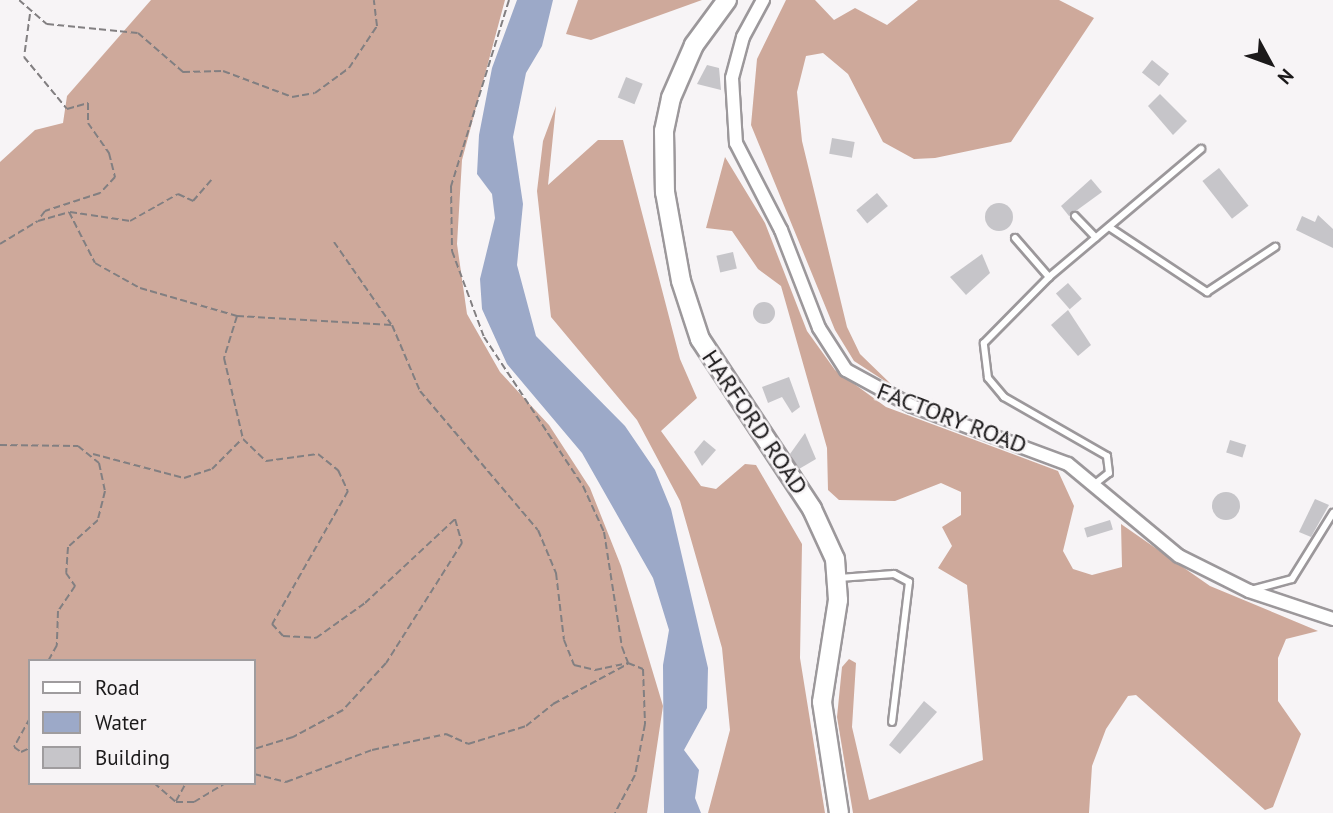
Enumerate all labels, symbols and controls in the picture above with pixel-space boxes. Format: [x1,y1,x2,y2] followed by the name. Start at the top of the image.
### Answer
[1235,28,1305,98] north arrow
[1273,64,1299,89] text: N
[696,344,814,500] street label: HARFORD ROAD
[873,376,1031,460] street label: FACTORY ROAD
[28,659,256,785] legend
[95,674,139,701] text: Road
[95,709,147,736] text: Water
[95,744,170,771] text: Building

